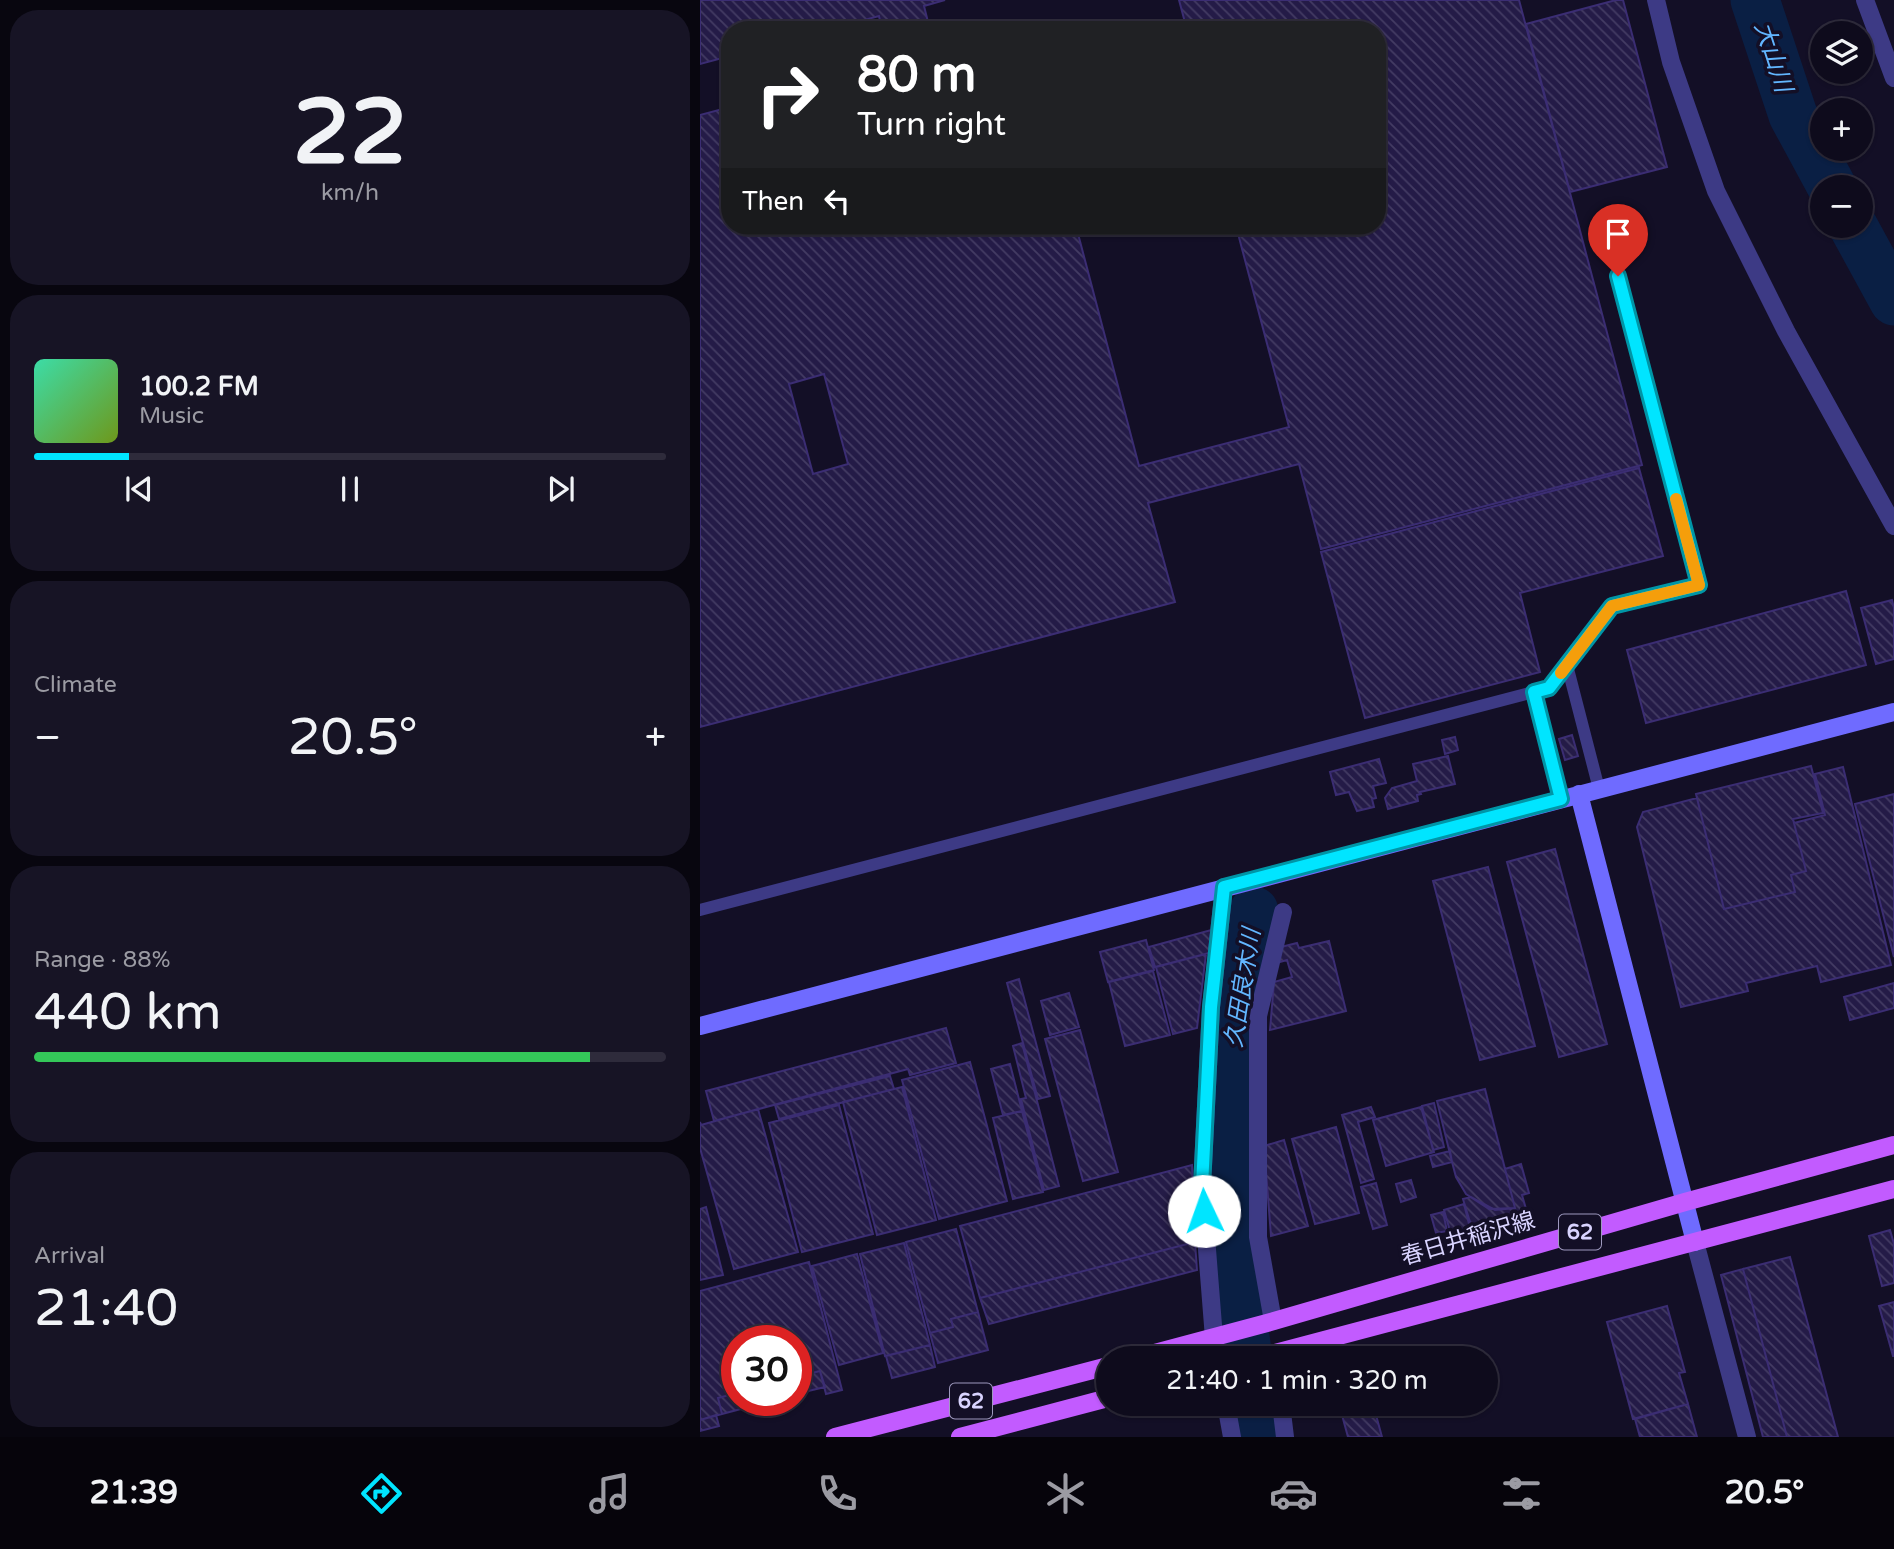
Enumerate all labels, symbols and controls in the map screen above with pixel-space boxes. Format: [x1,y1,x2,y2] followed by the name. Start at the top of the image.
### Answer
[1748,18,1799,99] water label: 大山川
[1810,21,1873,238] map controls
[1810,21,1873,84] button: layers
[857,46,976,105] text: 80 m
[742,49,833,140] icon: right
[293,78,407,188] text: 22
[1810,98,1873,161] button: +
[857,106,1006,144] text: Turn right
[1810,175,1873,238] button: −
[321,179,379,207] text: km/h
[818,182,856,220] icon: left
[742,186,804,217] text: Then
[1588,204,1648,276] pin
[1599,215,1637,253] icon: arrive
[139,371,259,402] text: 100.2 FM
[139,402,204,430] text: Music
[120,470,158,508] icon: previous
[331,470,369,508] icon: pause
[542,470,580,508] icon: next
[34,671,117,699] text: Climate
[288,706,418,769] text: 20.5°
[34,715,61,761] text: −
[645,715,666,761] text: +
[1219,924,1267,1050] water label: 久田良木川
[34,946,170,974] text: Range · 88%
[34,981,222,1044] text: 440 km
[1167,1174,1241,1248] position arrow
[1398,1207,1538,1271] street label: 春日井稲沢線
[1559,1214,1601,1250] road number: 62
[34,1242,105,1270] text: Arrival
[34,1277,178,1340] text: 21:40
[721,1325,812,1416] speed limit sign: 30
[1166,1365,1428,1396] text: 21:40 · 1 min · 320 m
[950,1384,992,1418] road number: 62
[357,1469,406,1518] icon: directions
[585,1469,634,1518] icon: music
[813,1469,862,1518] icon: phone
[1041,1469,1090,1518] icon: climate
[1269,1469,1318,1518] icon: car
[1497,1469,1546,1518] icon: filters
[89,1474,178,1512] text: 21:39
[1724,1474,1804,1512] text: 20.5°

